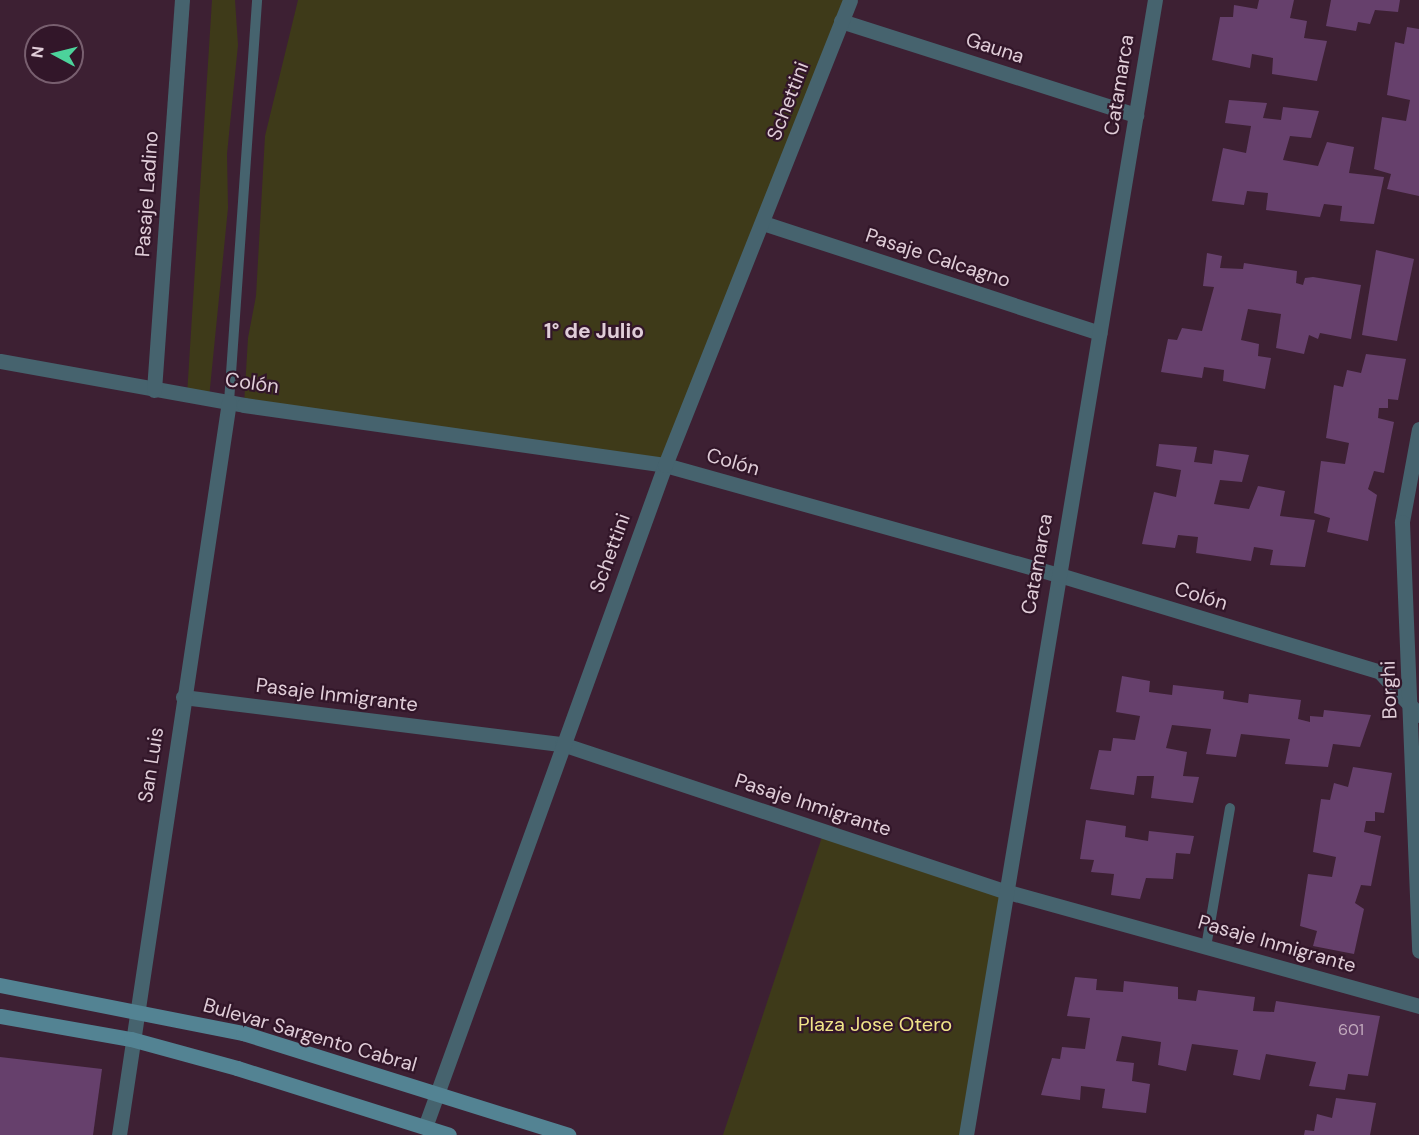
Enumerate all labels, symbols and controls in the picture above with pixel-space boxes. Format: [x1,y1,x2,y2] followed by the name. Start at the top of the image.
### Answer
[24,24,84,84] north arrow
[963,27,1027,69] street label: Gauna
[1099,33,1139,137] street label: Catamarca
[26,45,49,59] text: N
[762,58,814,144] street label: Schettini
[131,130,163,258] street label: Pasaje Ladino
[862,223,1014,293] street label: Pasaje Calcagno
[544,318,644,344] district label: 1° de Julio
[224,367,280,399] street label: Colón
[704,443,762,481] street label: Colón
[585,510,635,596] street label: Schettini
[1016,512,1058,616] street label: Catamarca
[1172,577,1230,615] street label: Colón
[1376,660,1402,720] street label: Borghi
[255,673,419,717] street label: Pasaje Inmigrante
[133,726,169,804] street label: San Luis
[732,768,894,842] street label: Pasaje Inmigrante
[1195,910,1359,978] street label: Pasaje Inmigrante
[200,993,420,1077] street label: Bulevar Sargento Cabral
[798,1012,952,1036] park label: Plaza Jose Otero
[1338,1020,1364,1040] house number: 601

